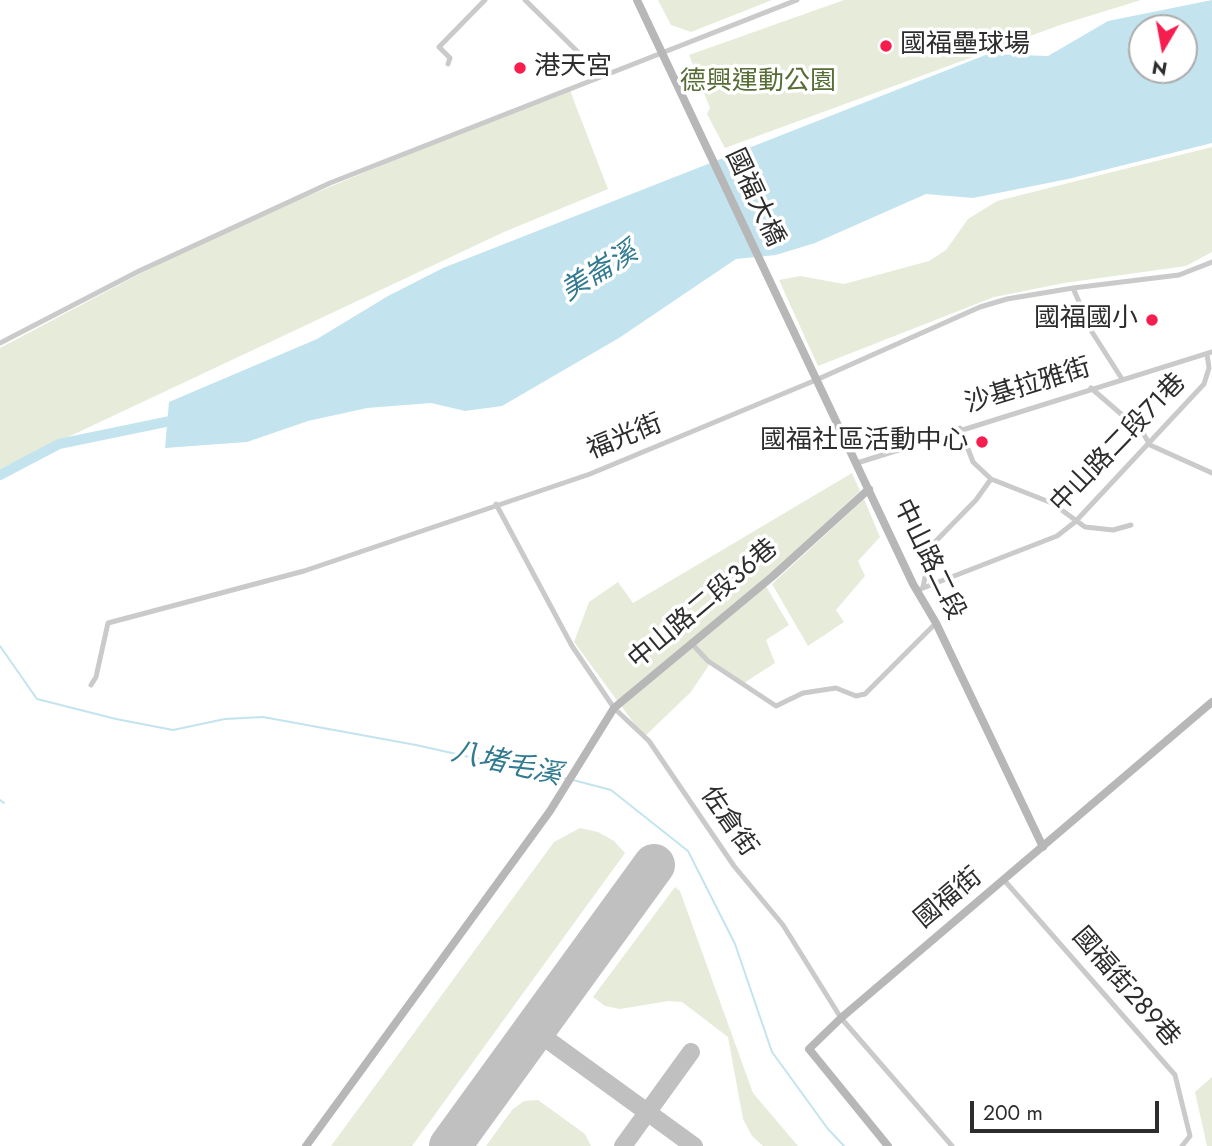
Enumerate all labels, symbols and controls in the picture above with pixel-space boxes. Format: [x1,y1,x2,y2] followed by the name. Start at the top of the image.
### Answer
[1128,14,1198,84] north arrow
[900,30,1030,62] place label: 國福壘球場
[878,38,894,54] marker: 國福壘球場
[534,52,612,84] place label: 港天宮
[1150,54,1169,83] text: N
[512,60,528,76] marker: 港天宮
[680,67,836,99] park label: 德興運動公園
[718,144,790,252] street label: 國福大橋
[555,236,645,310] water label: 美崙溪
[1034,304,1138,336] place label: 國福國小
[1144,312,1160,328] marker: 國福國小
[961,353,1095,421] street label: 沙基拉雅街
[1045,368,1193,520] street label: 中山路二段71巷
[583,409,667,467] street label: 福光街
[760,426,968,458] place label: 國福社區活動中心
[974,434,990,450] marker: 國福社區活動中心
[885,495,971,625] street label: 中山路二段
[623,534,785,676] street label: 中山路二段36巷
[448,736,564,794] water label: 八堵毛溪
[693,781,763,863] street label: 佐倉街
[909,862,989,936] street label: 國福街
[1065,922,1185,1054] street label: 國福街289巷
[974,1086,1163,1130] scale bar
[983,1098,1043,1128] text: 200 m

